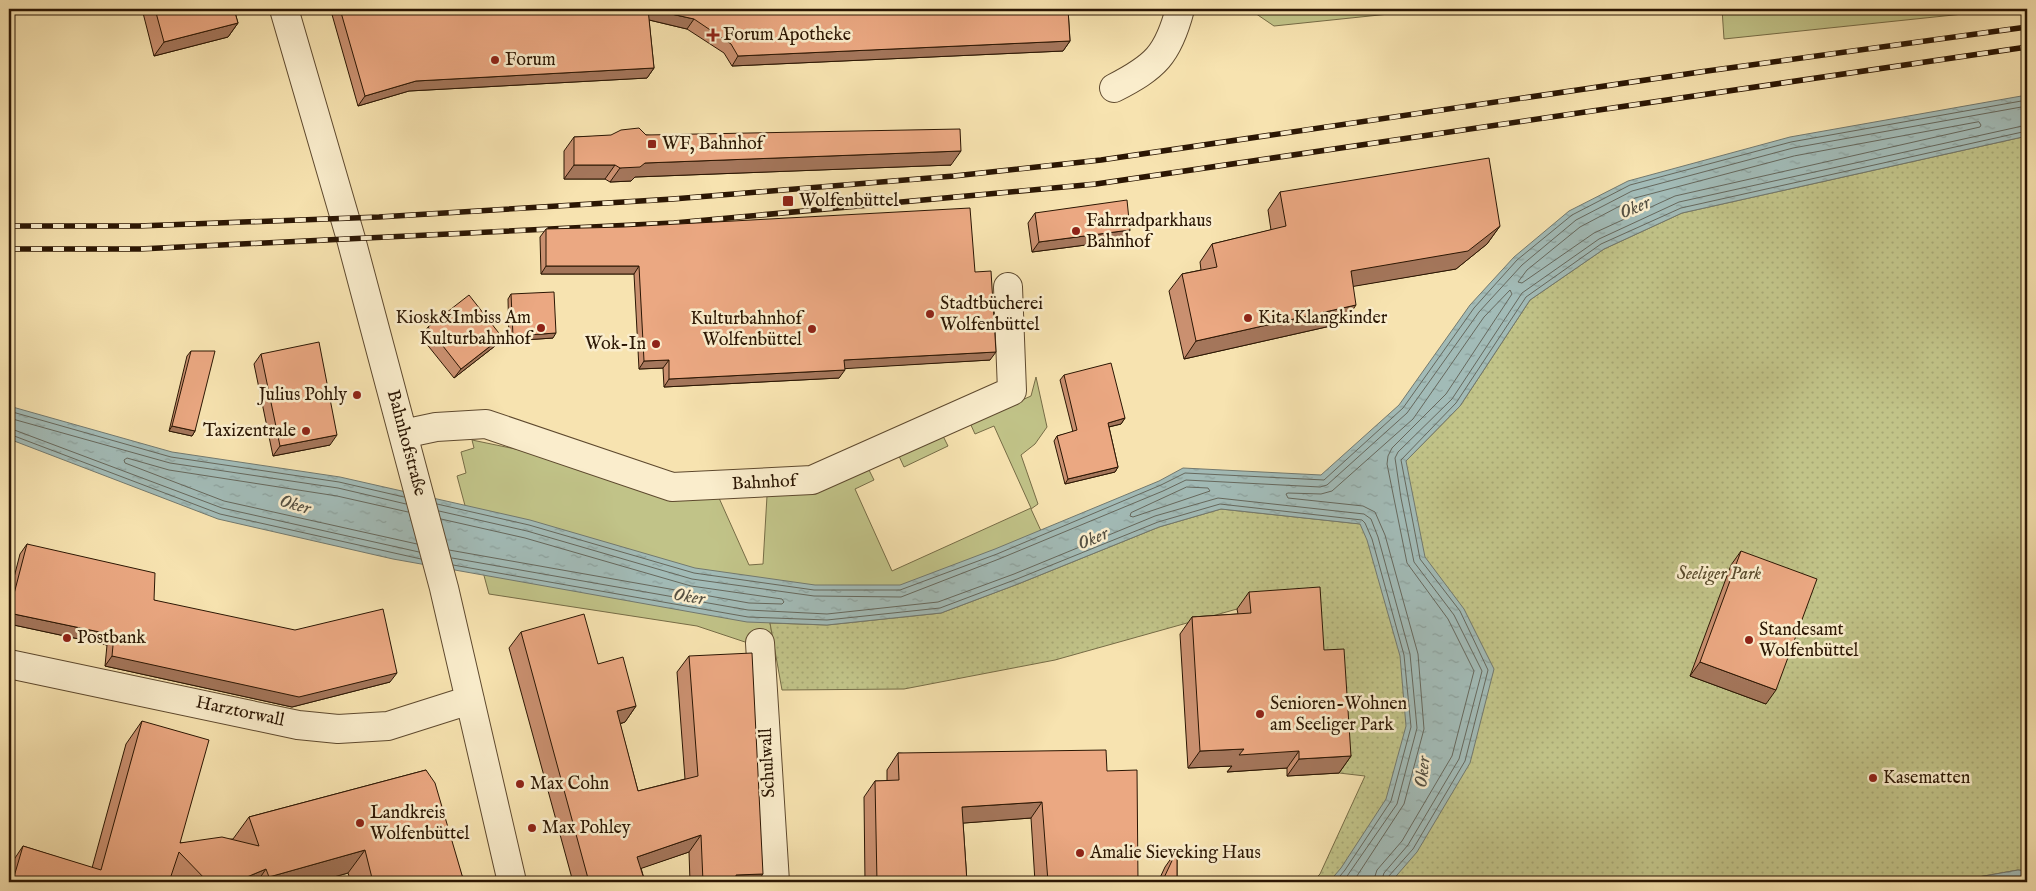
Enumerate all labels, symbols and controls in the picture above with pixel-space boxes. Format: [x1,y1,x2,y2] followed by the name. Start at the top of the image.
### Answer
[723,24,851,47] place label: Forum Apotheke
[707,29,719,41] marker: Forum Apotheke
[505,49,556,72] place label: Forum
[489,54,501,66] marker: Forum
[662,133,767,156] place label: WF, Bahnhof
[646,138,658,150] marker: WF, Bahnhof
[799,190,899,213] place label: Wolfenbüttel
[1616,190,1656,225] water label: Oker
[781,194,795,208] marker: Wolfenbüttel
[1086,210,1212,254] place label: Fahrradparkhaus Bahnhof
[1070,225,1082,237] marker: Fahrradparkhaus Bahnhof
[940,293,1043,337] place label: Stadtbücherei Wolfenbüttel
[395,307,534,351] place label: Kiosk&Imbiss Am Kulturbahnhof
[1258,307,1388,330] place label: Kita Klangkinder
[690,308,805,352] place label: Kulturbahnhof Wolfenbüttel
[924,308,936,320] marker: Stadtbücherei Wolfenbüttel
[1242,312,1254,324] marker: Kita Klangkinder
[535,322,547,334] marker: Kiosk&Imbiss Am Kulturbahnhof
[806,323,818,335] marker: Kulturbahnhof Wolfenbüttel
[585,333,646,356] place label: Wok-In
[650,338,662,350] marker: Wok-In
[257,384,347,407] place label: Julius Pohly
[381,387,431,499] street label: Bahnhofstraße
[351,389,363,401] marker: Julius Pohly
[203,420,296,443] place label: Taxizentrale
[300,425,312,437] marker: Taxizentrale
[731,470,800,496] street label: Bahnhof
[276,489,315,521] water label: Oker
[1074,521,1114,556] water label: Oker
[1677,563,1761,586] park label: Seeliger Park
[672,583,708,612] water label: Oker
[1759,619,1859,663] place label: Standesamt Wolfenbüttel
[77,627,146,650] place label: Postbank
[61,632,73,644] marker: Postbank
[1743,634,1755,646] marker: Standesamt Wolfenbüttel
[194,691,286,733] street label: Harztorwall
[1270,693,1408,737] place label: Senioren-Wohnen am Seeliger Park
[1254,708,1266,720] marker: Senioren-Wohnen am Seeliger Park
[755,727,781,798] street label: Schulwall
[1409,753,1437,789] water label: Oker
[1883,767,1971,790] place label: Kasematten
[1867,772,1879,784] marker: Kasematten
[530,773,609,796] place label: Max Cohn
[514,778,526,790] marker: Max Cohn
[370,802,470,846] place label: Landkreis Wolfenbüttel
[354,817,366,829] marker: Landkreis Wolfenbüttel
[542,817,631,840] place label: Max Pohley
[526,822,538,834] marker: Max Pohley
[1089,842,1261,865] place label: Amalie Sieveking Haus
[1074,847,1086,859] marker: Amalie Sieveking Haus

